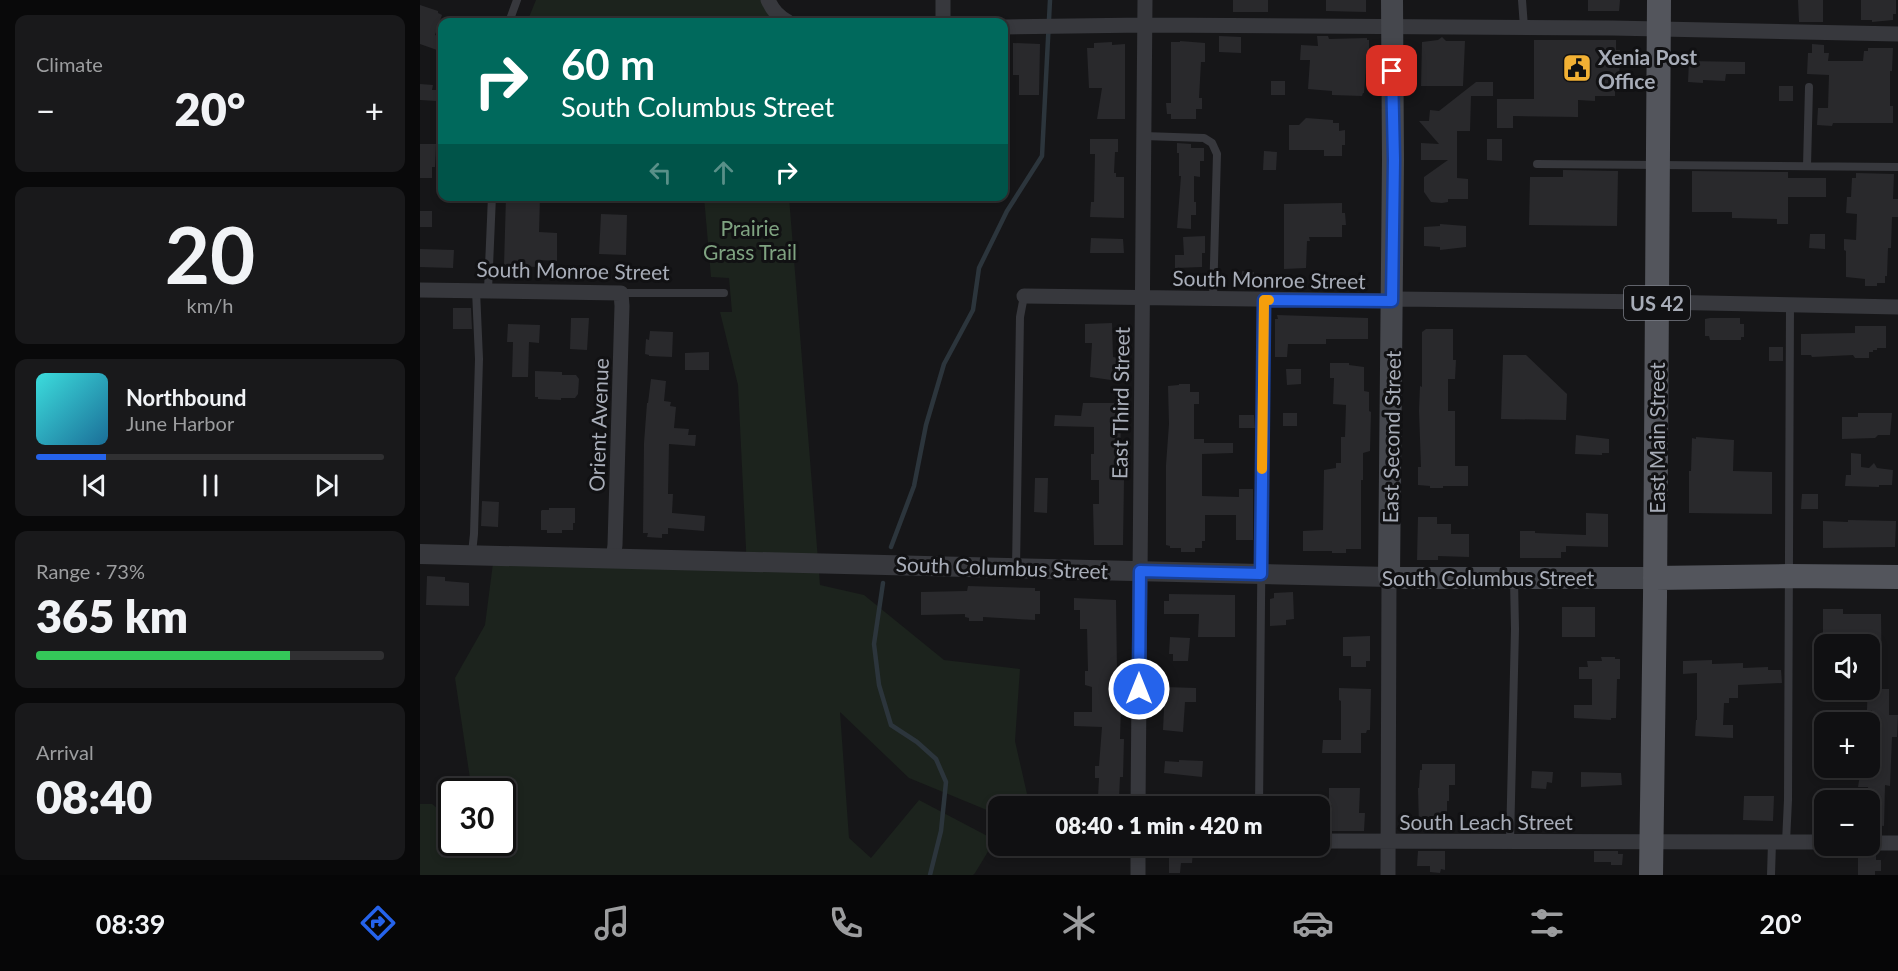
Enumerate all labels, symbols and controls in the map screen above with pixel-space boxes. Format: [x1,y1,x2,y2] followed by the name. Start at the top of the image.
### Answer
[561,39,655,89] text: 60 m
[462,42,540,120] icon: right
[1598,44,1697,93] place label: Xenia Post Office
[1366,45,1417,96] pin
[36,52,103,76] text: Climate
[1561,52,1593,84] public building icon: Xenia Post Office
[1375,54,1408,87] icon: arrive
[175,82,245,136] text: 20°
[36,90,55,130] text: −
[365,90,384,130] text: +
[561,90,834,123] text: South Columbus Street
[644,156,677,189] icon: left
[707,156,740,189] icon: ahead
[770,156,803,189] icon: right
[165,207,255,301] text: 20
[703,215,797,264] park label: Prairie Grass Trail
[476,256,670,284] street label: South Monroe Street
[1172,265,1366,293] street label: South Monroe Street
[1624,286,1690,320] road number: US 42
[187,293,233,317] text: km/h
[1106,326,1134,479] street label: East Third Street
[1377,350,1405,524] street label: East Second Street
[583,358,613,492] street label: Orient Avenue
[1644,362,1669,514] street label: East Main Street
[126,384,246,411] text: Northbound
[126,411,234,435] text: June Harbor
[78,469,111,502] icon: previous
[194,469,227,502] icon: pause
[310,469,343,502] icon: next
[895,551,1109,583] street label: South Columbus Street
[36,559,145,583] text: Range · 73%
[1382,565,1595,590] street label: South Columbus Street
[36,589,188,643] text: 365 km
[1814,634,1880,856] map controls
[1814,634,1880,700] button: sound
[1107,657,1171,721] position arrow
[1814,712,1880,778] button: +
[36,740,94,764] text: Arrival
[36,770,152,824] text: 08:40
[438,778,516,856] speed limit sign: 30
[1814,790,1880,856] button: −
[1399,809,1573,834] street label: South Leach Street
[1056,812,1262,839] text: 08:40 · 1 min · 420 m
[357,902,399,944] icon: directions
[591,902,633,944] icon: music
[825,902,867,944] icon: phone
[1058,902,1100,944] icon: climate
[1292,902,1334,944] icon: car
[1526,902,1568,944] icon: filters
[96,907,165,940] text: 08:39
[1759,907,1802,940] text: 20°

